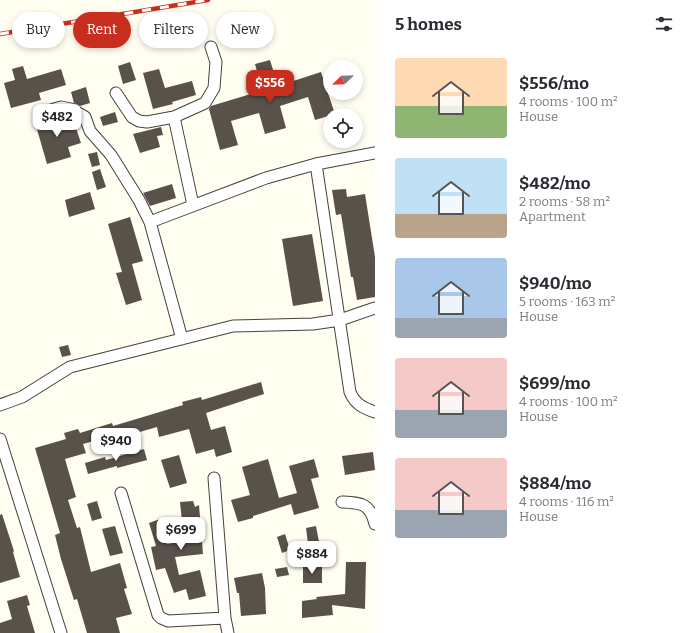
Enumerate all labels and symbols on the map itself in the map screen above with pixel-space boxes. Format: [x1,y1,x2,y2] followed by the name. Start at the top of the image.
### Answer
[323,60,363,100] north arrow
[246,70,294,104] pin: $556
[33,104,81,138] pin: $482
[92,428,140,462] pin: $940
[157,517,205,551] pin: $699
[288,541,336,575] pin: $884

